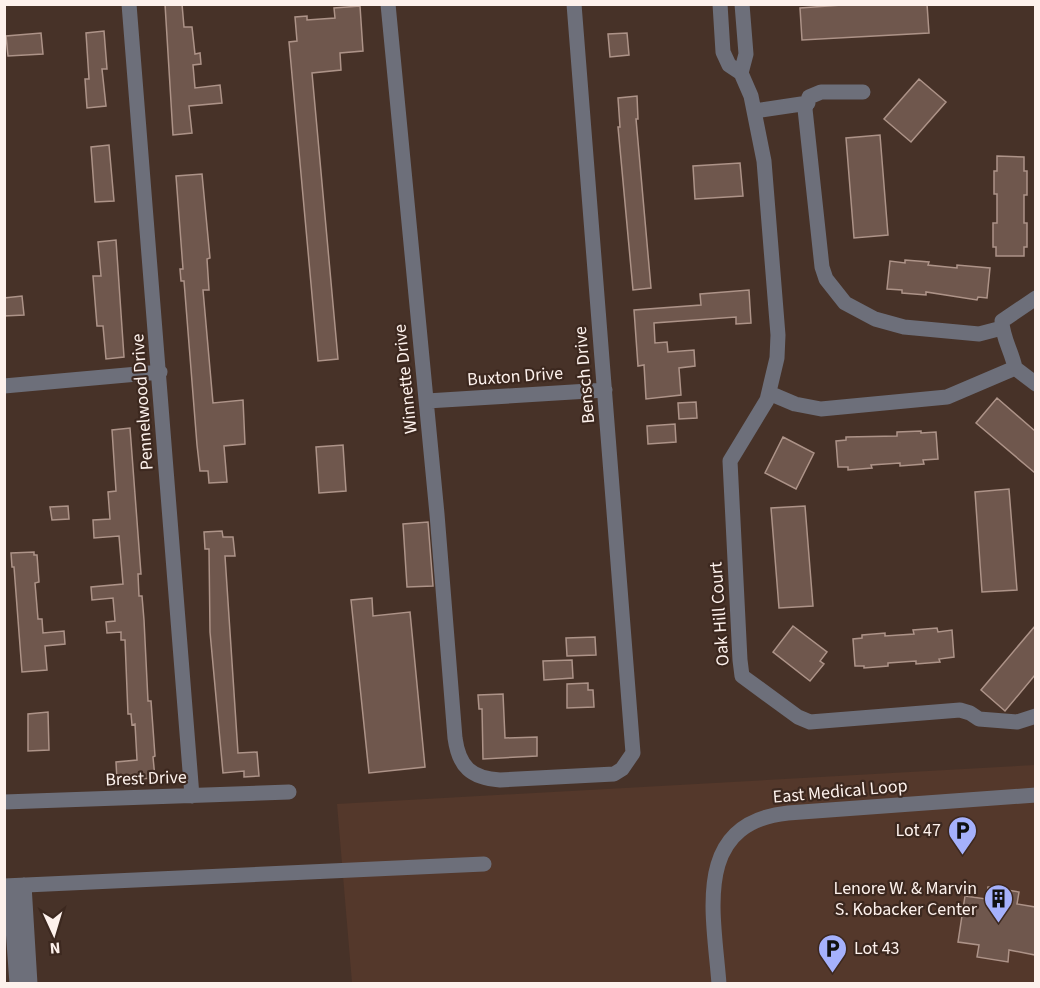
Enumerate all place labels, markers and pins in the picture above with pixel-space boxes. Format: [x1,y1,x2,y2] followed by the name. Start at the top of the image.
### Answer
[946,814,978,856] parking icon: Lot 47
[895,818,941,843] place label: Lot 47
[834,876,978,922] place label: Lenore W. & Marvin S. Kobacker Center
[982,882,1014,924] building icon: Lenore W. & Marvin S. Kobacker Center
[817,932,849,974] parking icon: Lot 43
[854,936,900,961] place label: Lot 43

